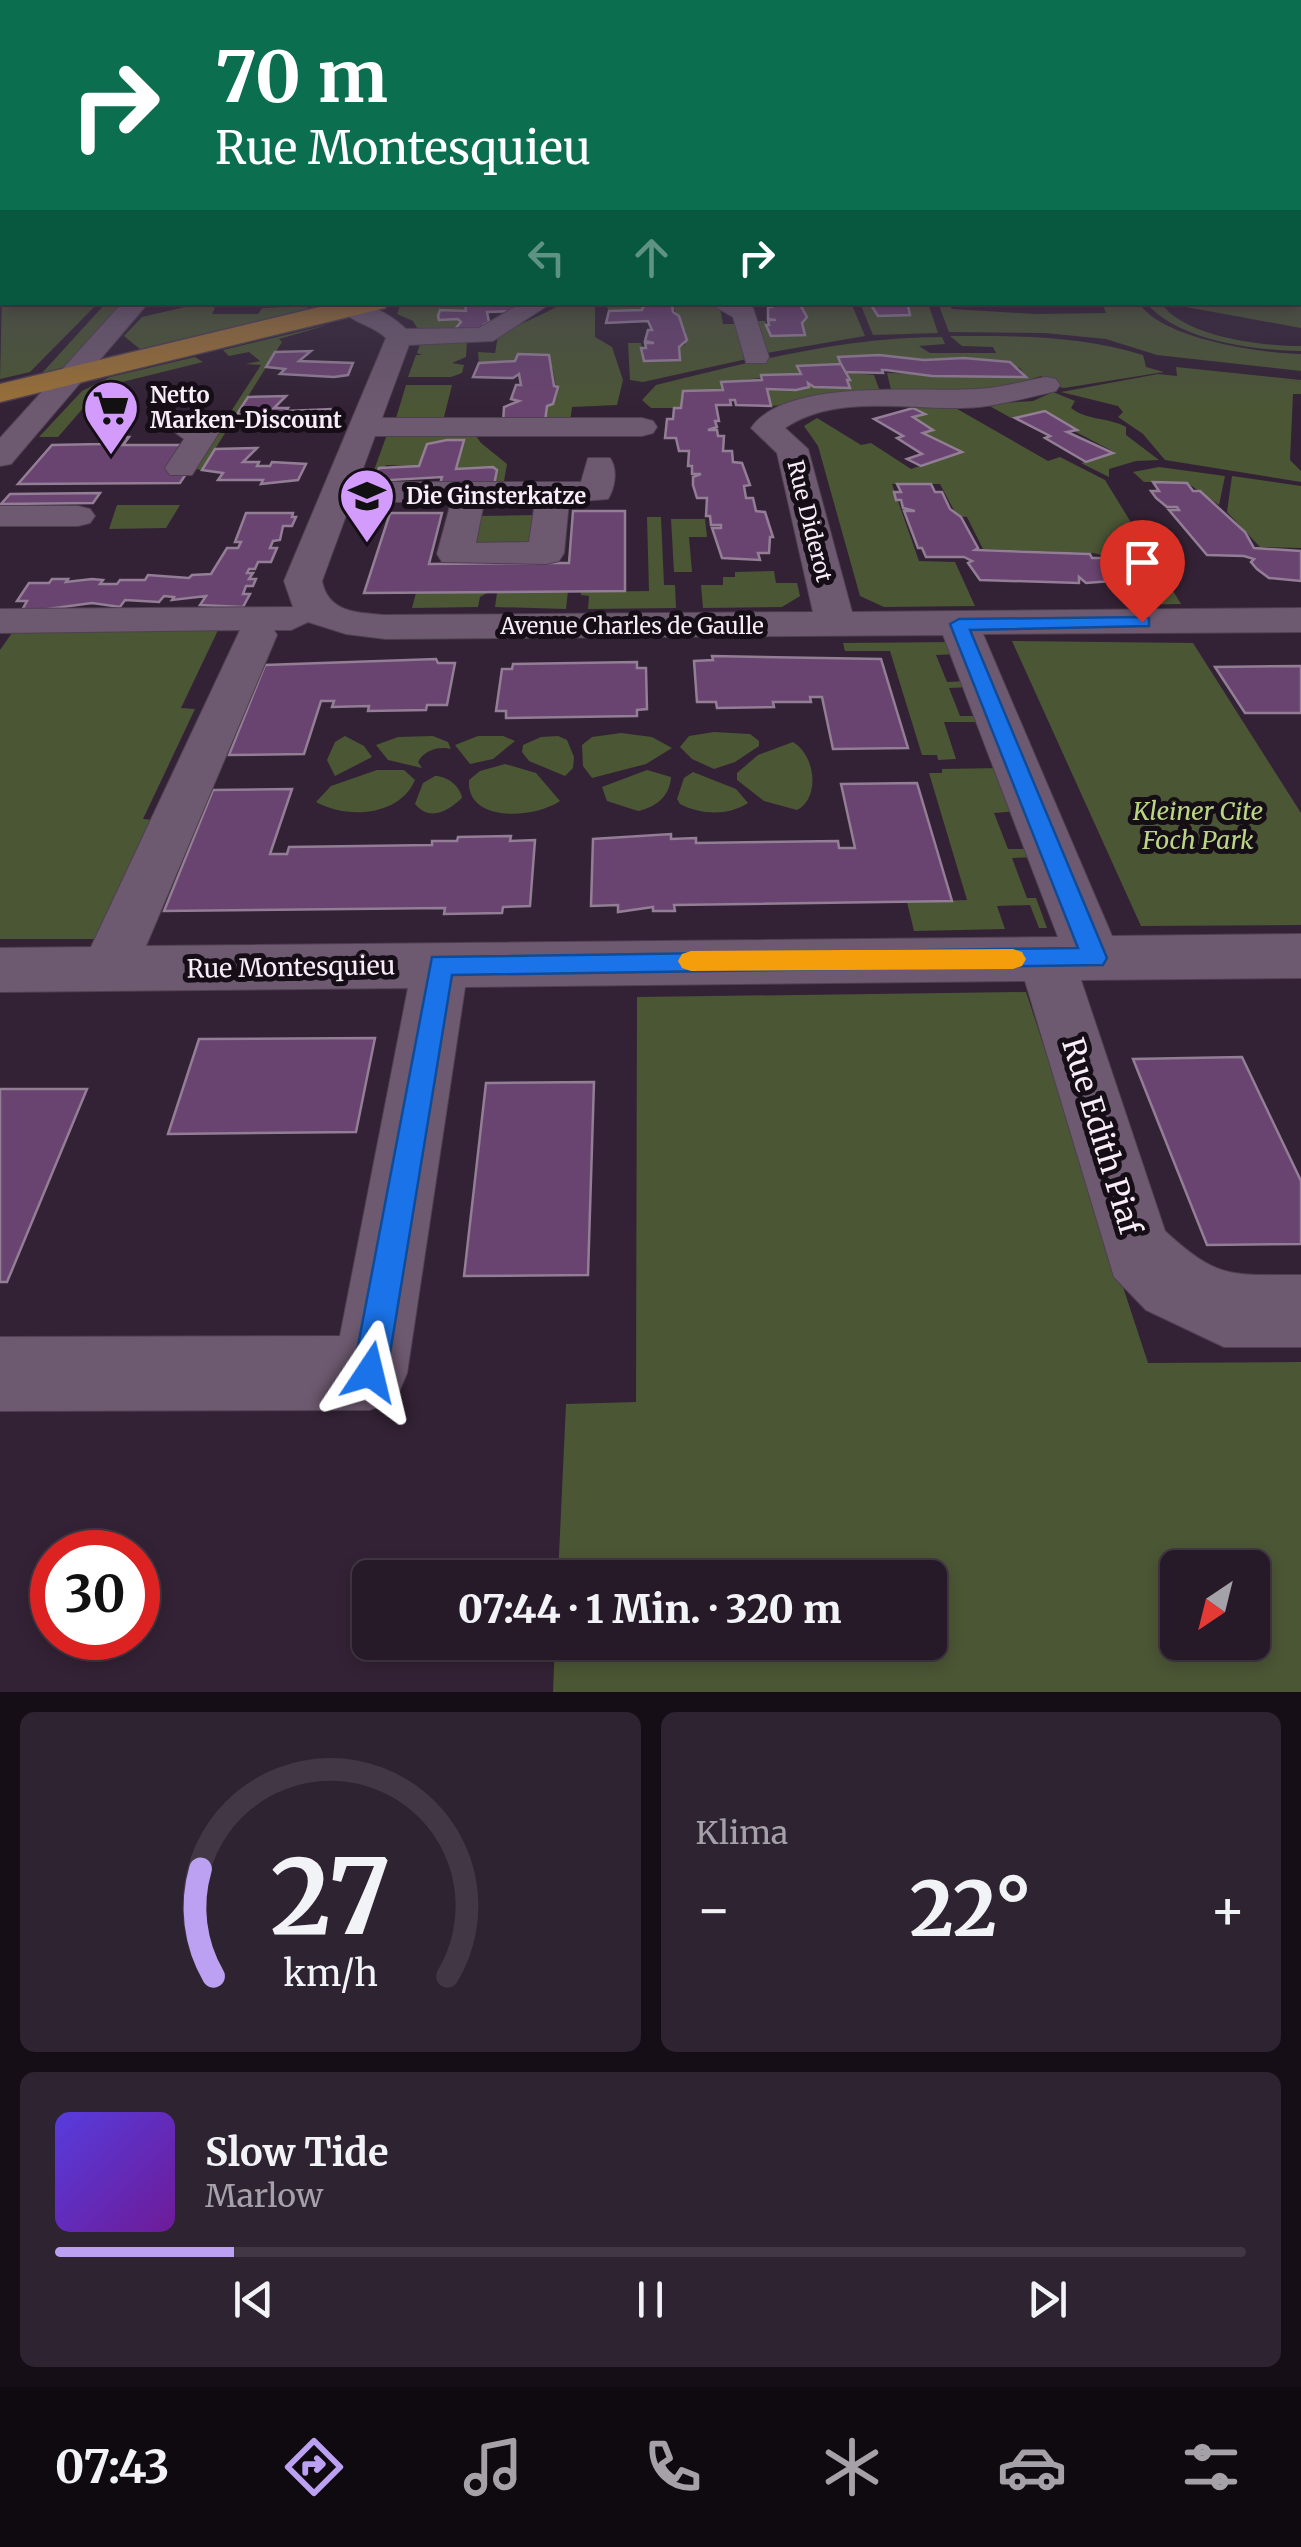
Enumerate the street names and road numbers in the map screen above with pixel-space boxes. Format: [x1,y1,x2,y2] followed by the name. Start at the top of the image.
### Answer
[781,457,839,585] street label: Rue Diderot
[499,612,764,640] street label: Avenue Charles de Gaulle
[186,949,396,985] street label: Rue Montesquieu
[1054,1033,1150,1240] street label: Rue Edith Piaf

